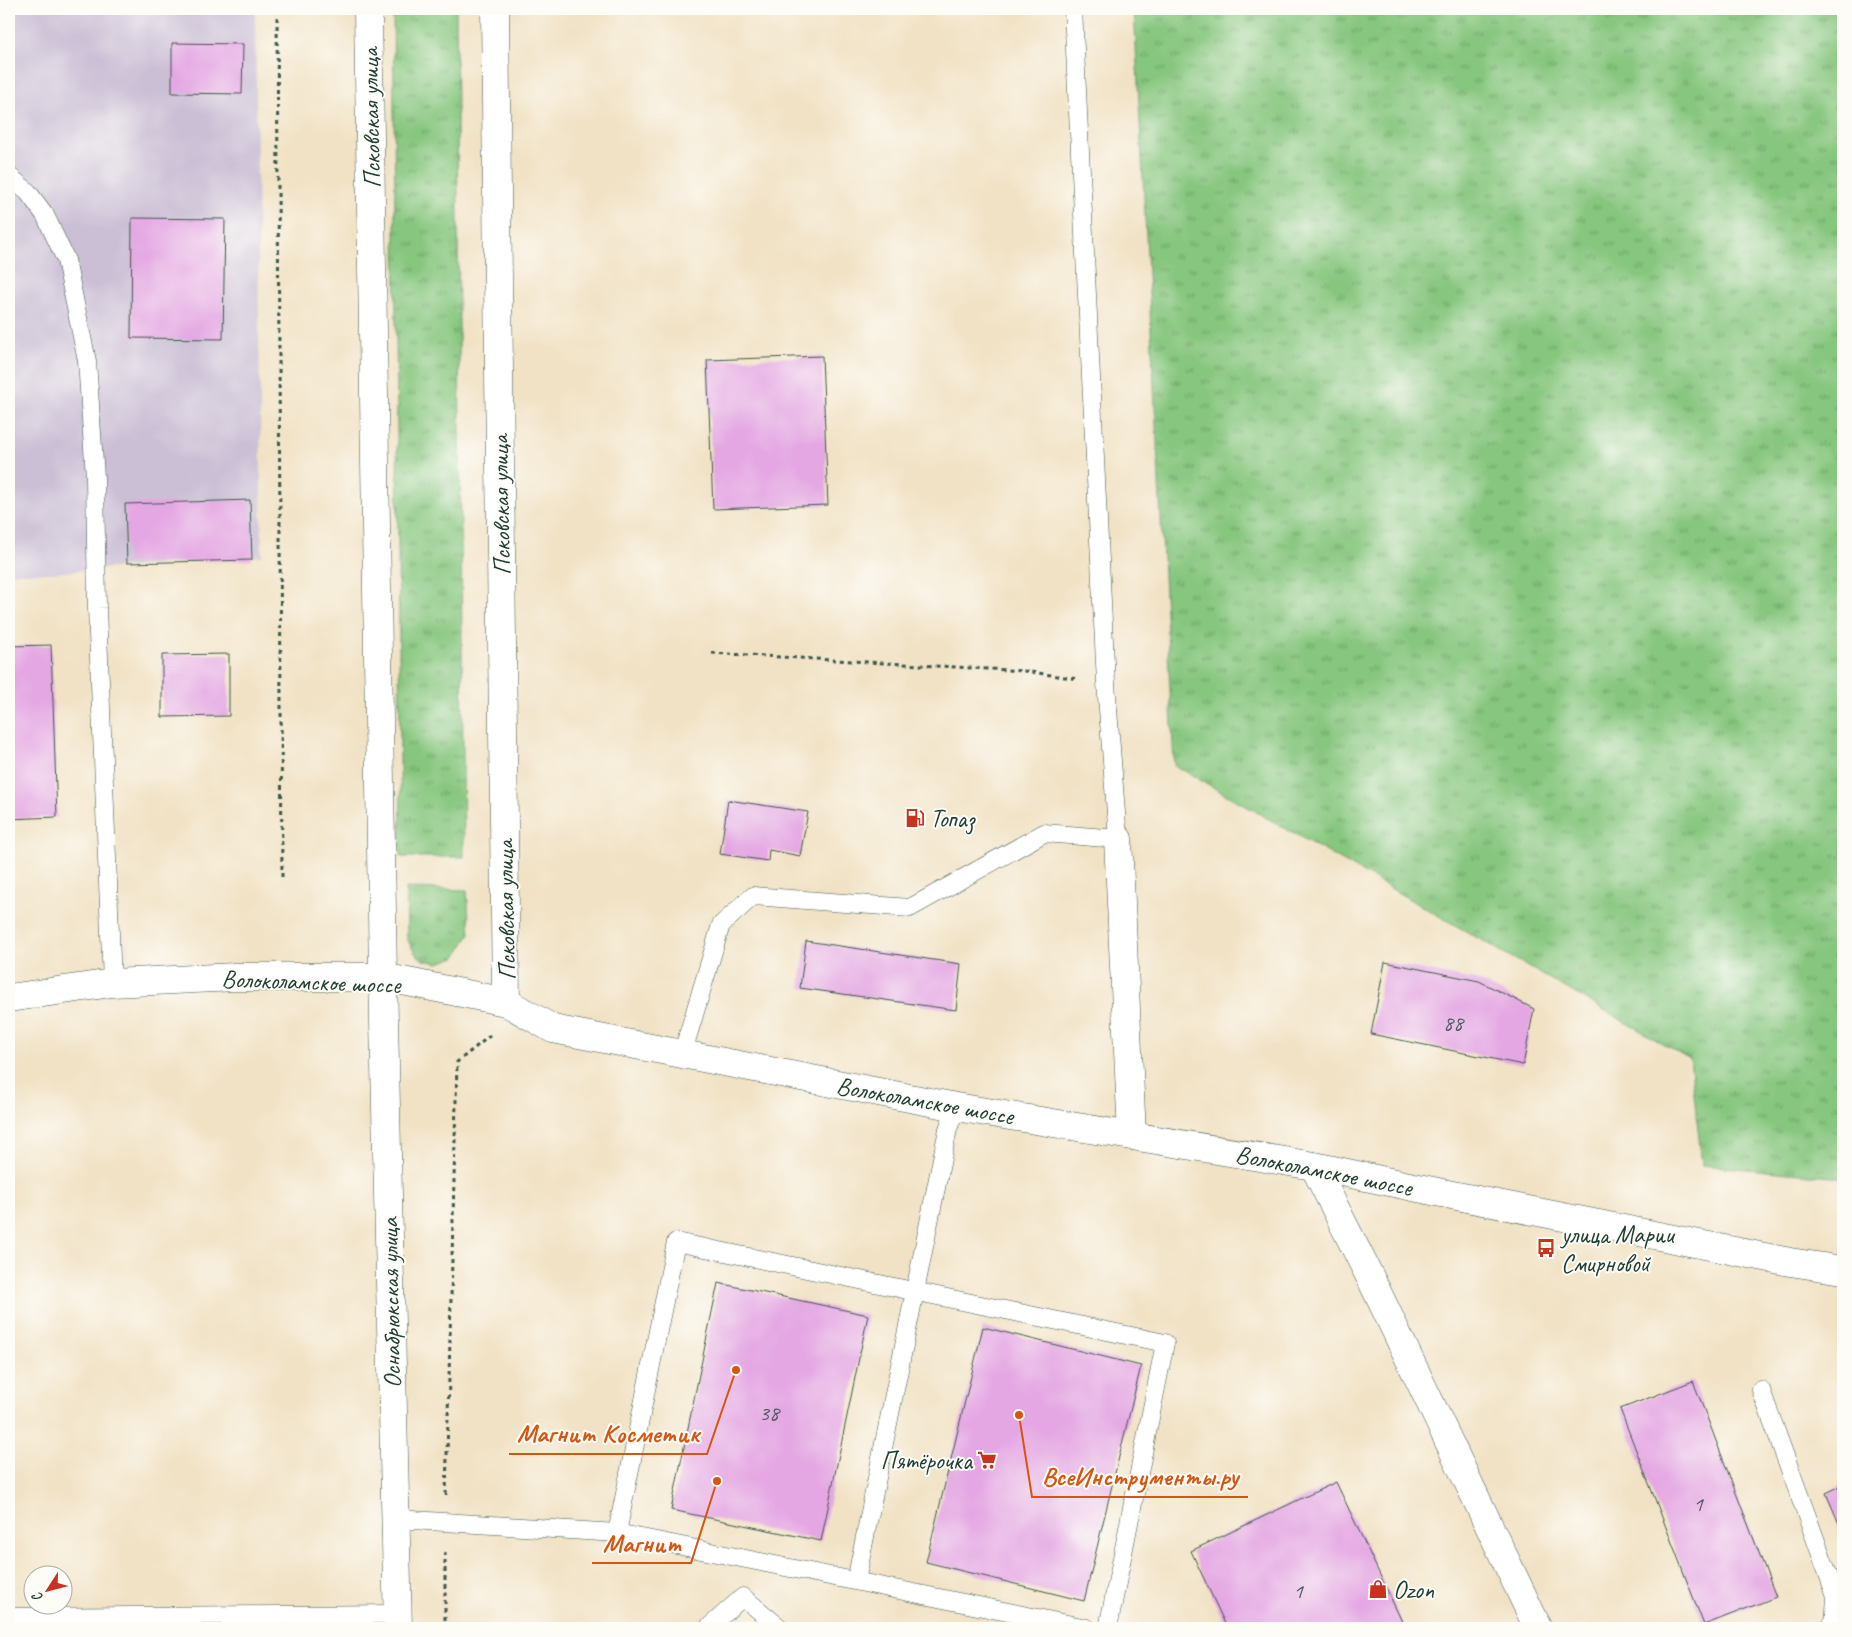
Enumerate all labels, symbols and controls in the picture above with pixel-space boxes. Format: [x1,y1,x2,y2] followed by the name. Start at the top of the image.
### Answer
[354,45,388,188] street label: Псковская улица
[484,432,518,575] street label: Псковская улица
[930,803,977,835] place label: Топаз
[904,807,926,829] fuel station icon: Топаз
[489,837,523,980] street label: Псковская улица
[221,963,403,1001] street label: Волоколамское шоссе
[1443,1009,1465,1037] house number: 88
[834,1070,1018,1133] street label: Волоколамское шоссе
[1233,1138,1417,1204] street label: Волоколамское шоссе
[373,1215,408,1388] street label: Оснабрюкская улица
[1559,1219,1676,1280] place label: улица Марии Смирновой
[1535,1237,1557,1259] bus stop icon: улица Марии Смирновой
[759,1399,781,1427] house number: 38
[509,1413,707,1454] callout: Магнит Косметик
[517,1417,702,1450] text: Магнит Косметик
[880,1445,974,1477] place label: Пятёрочка
[976,1449,998,1471] supermarket icon: Пятёрочка
[1032,1456,1248,1497] callout: ВсеИнструменты.ру
[1042,1460,1241,1493] text: ВсеИнструменты.ру
[1693,1490,1704,1518] house number: 1
[592,1522,691,1563] callout: Магнит
[603,1527,682,1560] text: Магнит
[22,1564,72,1614] north arrow
[1393,1574,1435,1606] place label: Ozon
[1293,1577,1304,1605] house number: 1
[1367,1578,1389,1600] shop icon: Ozon
[28,1588,47,1605] text: С

